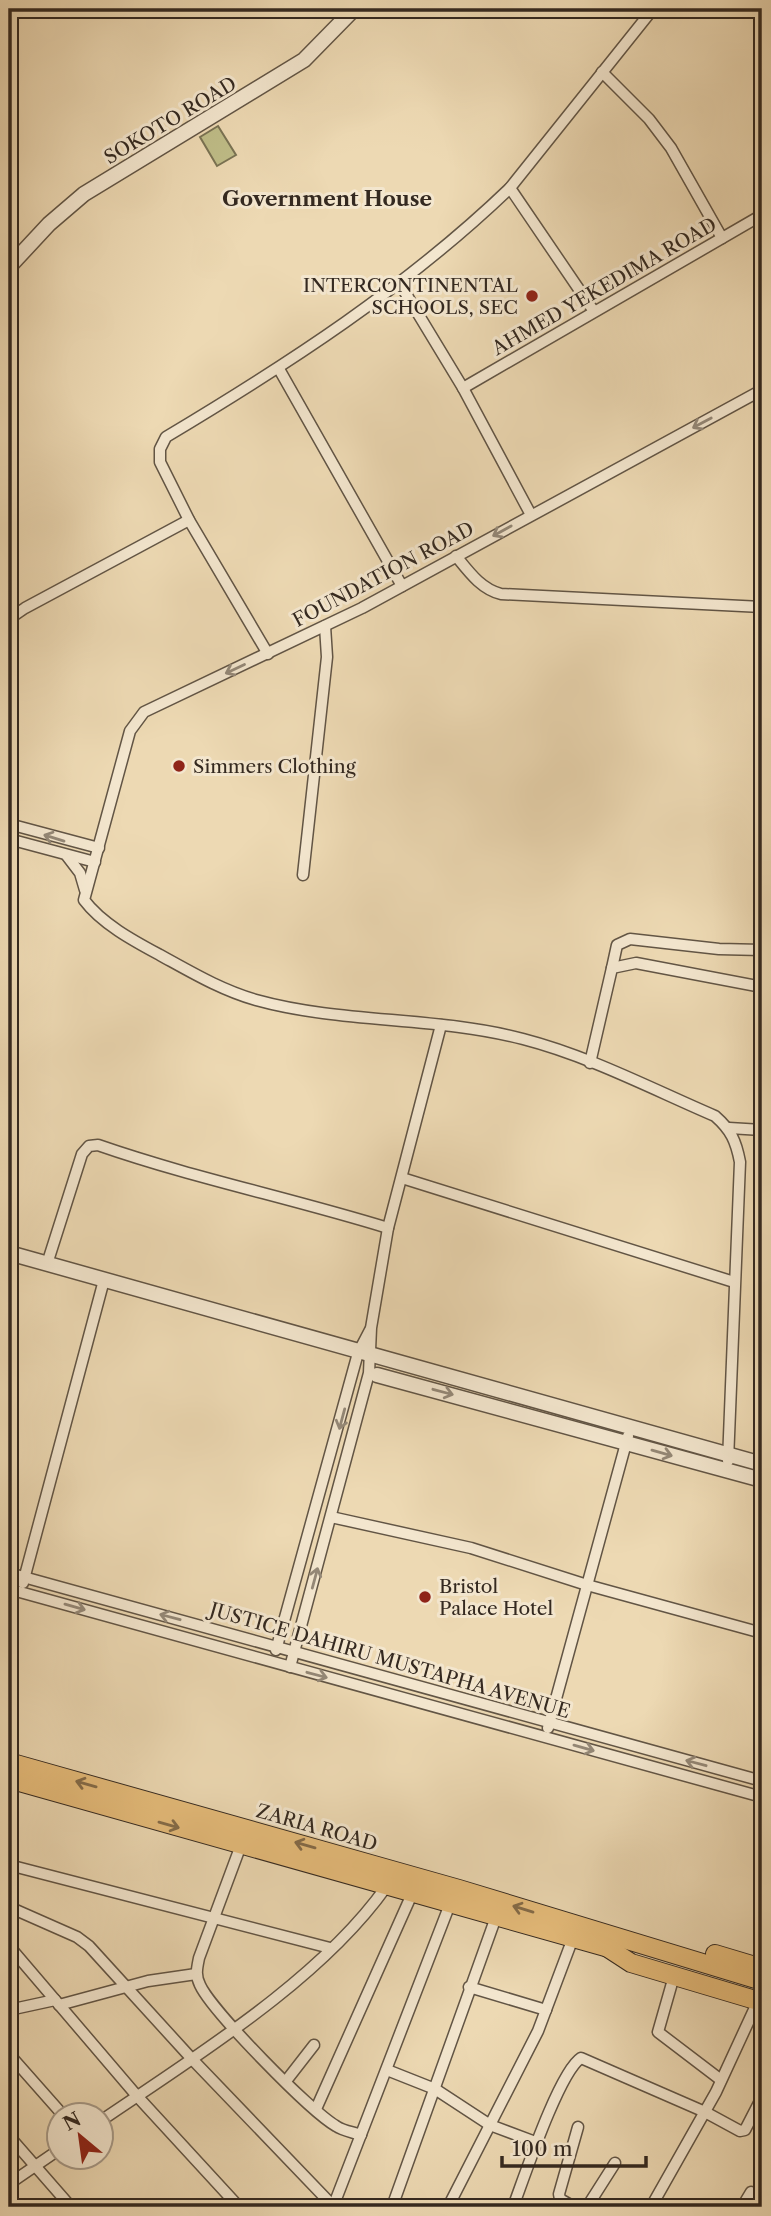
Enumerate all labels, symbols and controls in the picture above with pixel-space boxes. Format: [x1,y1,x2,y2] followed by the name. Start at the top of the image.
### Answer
[100,72,240,169] street label: SOKOTO ROAD
[222,186,432,211] district label: Government House
[487,213,720,361] street label: AHMED YEKEDIMA ROAD
[303,274,519,319] place label: INTERCONTINENTAL SCHOOLS, SEC
[524,288,540,304] marker: INTERCONTINENTAL SCHOOLS, SEC
[692,416,713,430] one-way arrow
[289,517,478,632] street label: FOUNDATION ROAD
[492,525,513,538] one-way arrow
[225,663,246,676] one-way arrow
[193,755,357,778] place label: Simmers Clothing
[171,758,187,774] marker: Simmers Clothing
[43,830,65,843] one-way arrow
[431,1386,453,1399] one-way arrow
[334,1408,347,1430] one-way arrow
[651,1447,673,1460] one-way arrow
[309,1567,322,1589] one-way arrow
[439,1575,553,1620] place label: Bristol Palace Hotel
[417,1589,433,1605] marker: Bristol Palace Hotel
[204,1597,573,1723] street label: JUSTICE DAHIRU MUSTAPHA AVENUE
[63,1602,85,1615] one-way arrow
[159,1610,182,1623] one-way arrow
[305,1669,328,1682] one-way arrow
[572,1742,595,1755] one-way arrow
[686,1756,708,1769] one-way arrow
[75,1776,97,1789] one-way arrow
[254,1799,380,1856] street label: ZARIA ROAD
[157,1819,179,1832] one-way arrow
[294,1838,316,1851] one-way arrow
[513,1901,535,1914] one-way arrow
[46,2100,116,2170] north arrow
[59,2108,85,2136] text: N
[502,2125,645,2169] scale bar
[512,2136,573,2161] text: 100 m

